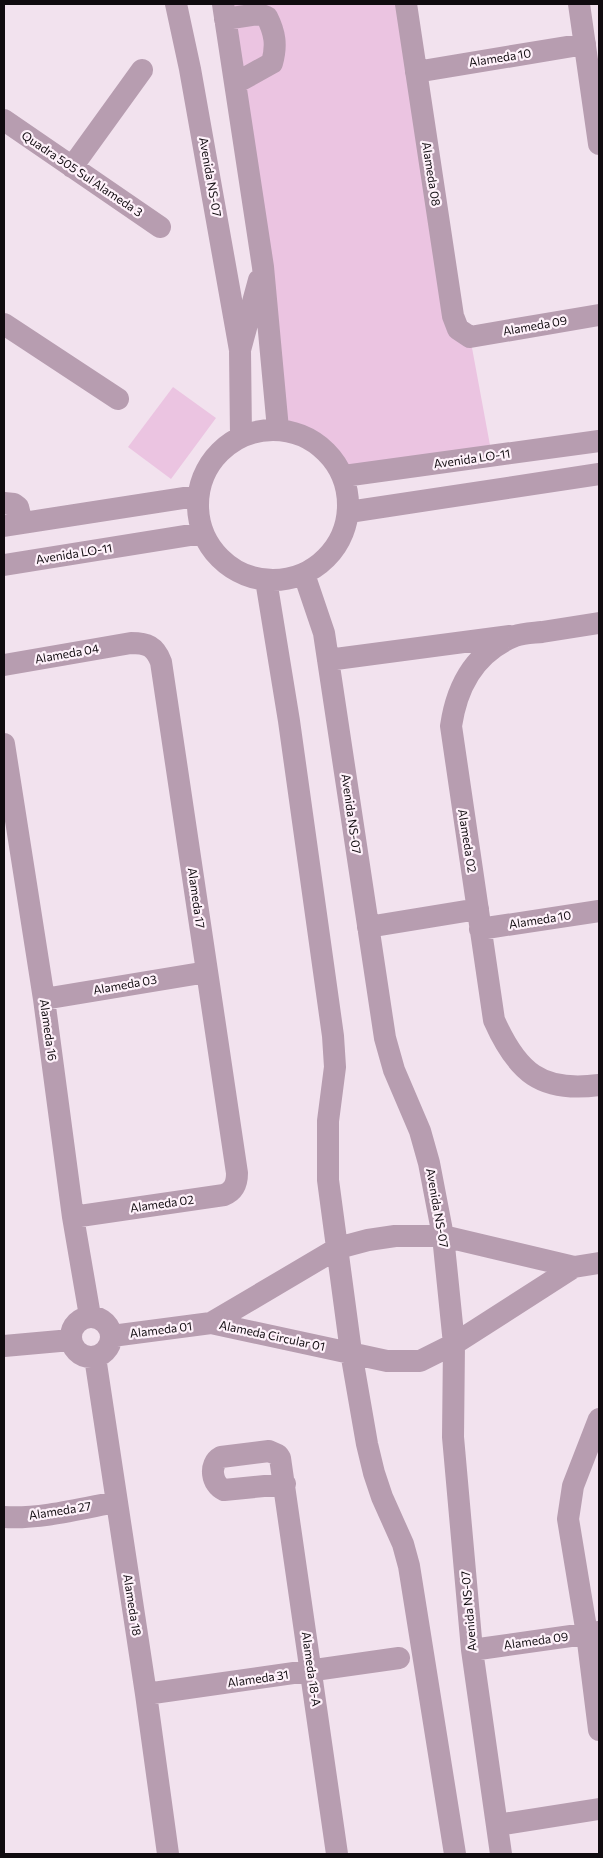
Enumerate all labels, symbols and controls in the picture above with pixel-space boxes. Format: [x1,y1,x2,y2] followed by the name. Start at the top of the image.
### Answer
[468,45,532,69] street label: Alameda 10
[19,127,146,219] street label: Quadra 505 Sul Alameda 3
[197,136,225,218] street label: Avenida NS-07
[420,141,444,207] street label: Alameda 08
[502,312,568,338] street label: Alameda 09
[433,446,511,470] street label: Avenida LO-11
[35,540,113,566] street label: Avenida LO-11
[34,640,100,666] street label: Alameda 04
[339,773,365,855] street label: Avenida NS-07
[456,808,480,874] street label: Alameda 02
[186,866,208,929] street label: Alameda 17
[508,907,572,931] street label: Alameda 10
[92,971,158,997] street label: Alameda 03
[38,998,60,1062] street label: Alameda 16
[424,1167,452,1249] street label: Avenida NS-07
[129,1192,195,1214] street label: Alameda 02
[218,1317,326,1353] street label: Alameda Circular 01
[129,1318,193,1340] street label: Alameda 01
[28,1498,92,1522] street label: Alameda 27
[458,1570,479,1652] street label: Avenida NS-07
[121,1573,145,1637] street label: Alameda 18
[503,1629,569,1651] street label: Alameda 09
[300,1631,324,1707] street label: Alameda 18-A
[226,1667,289,1689] street label: Alameda 31

